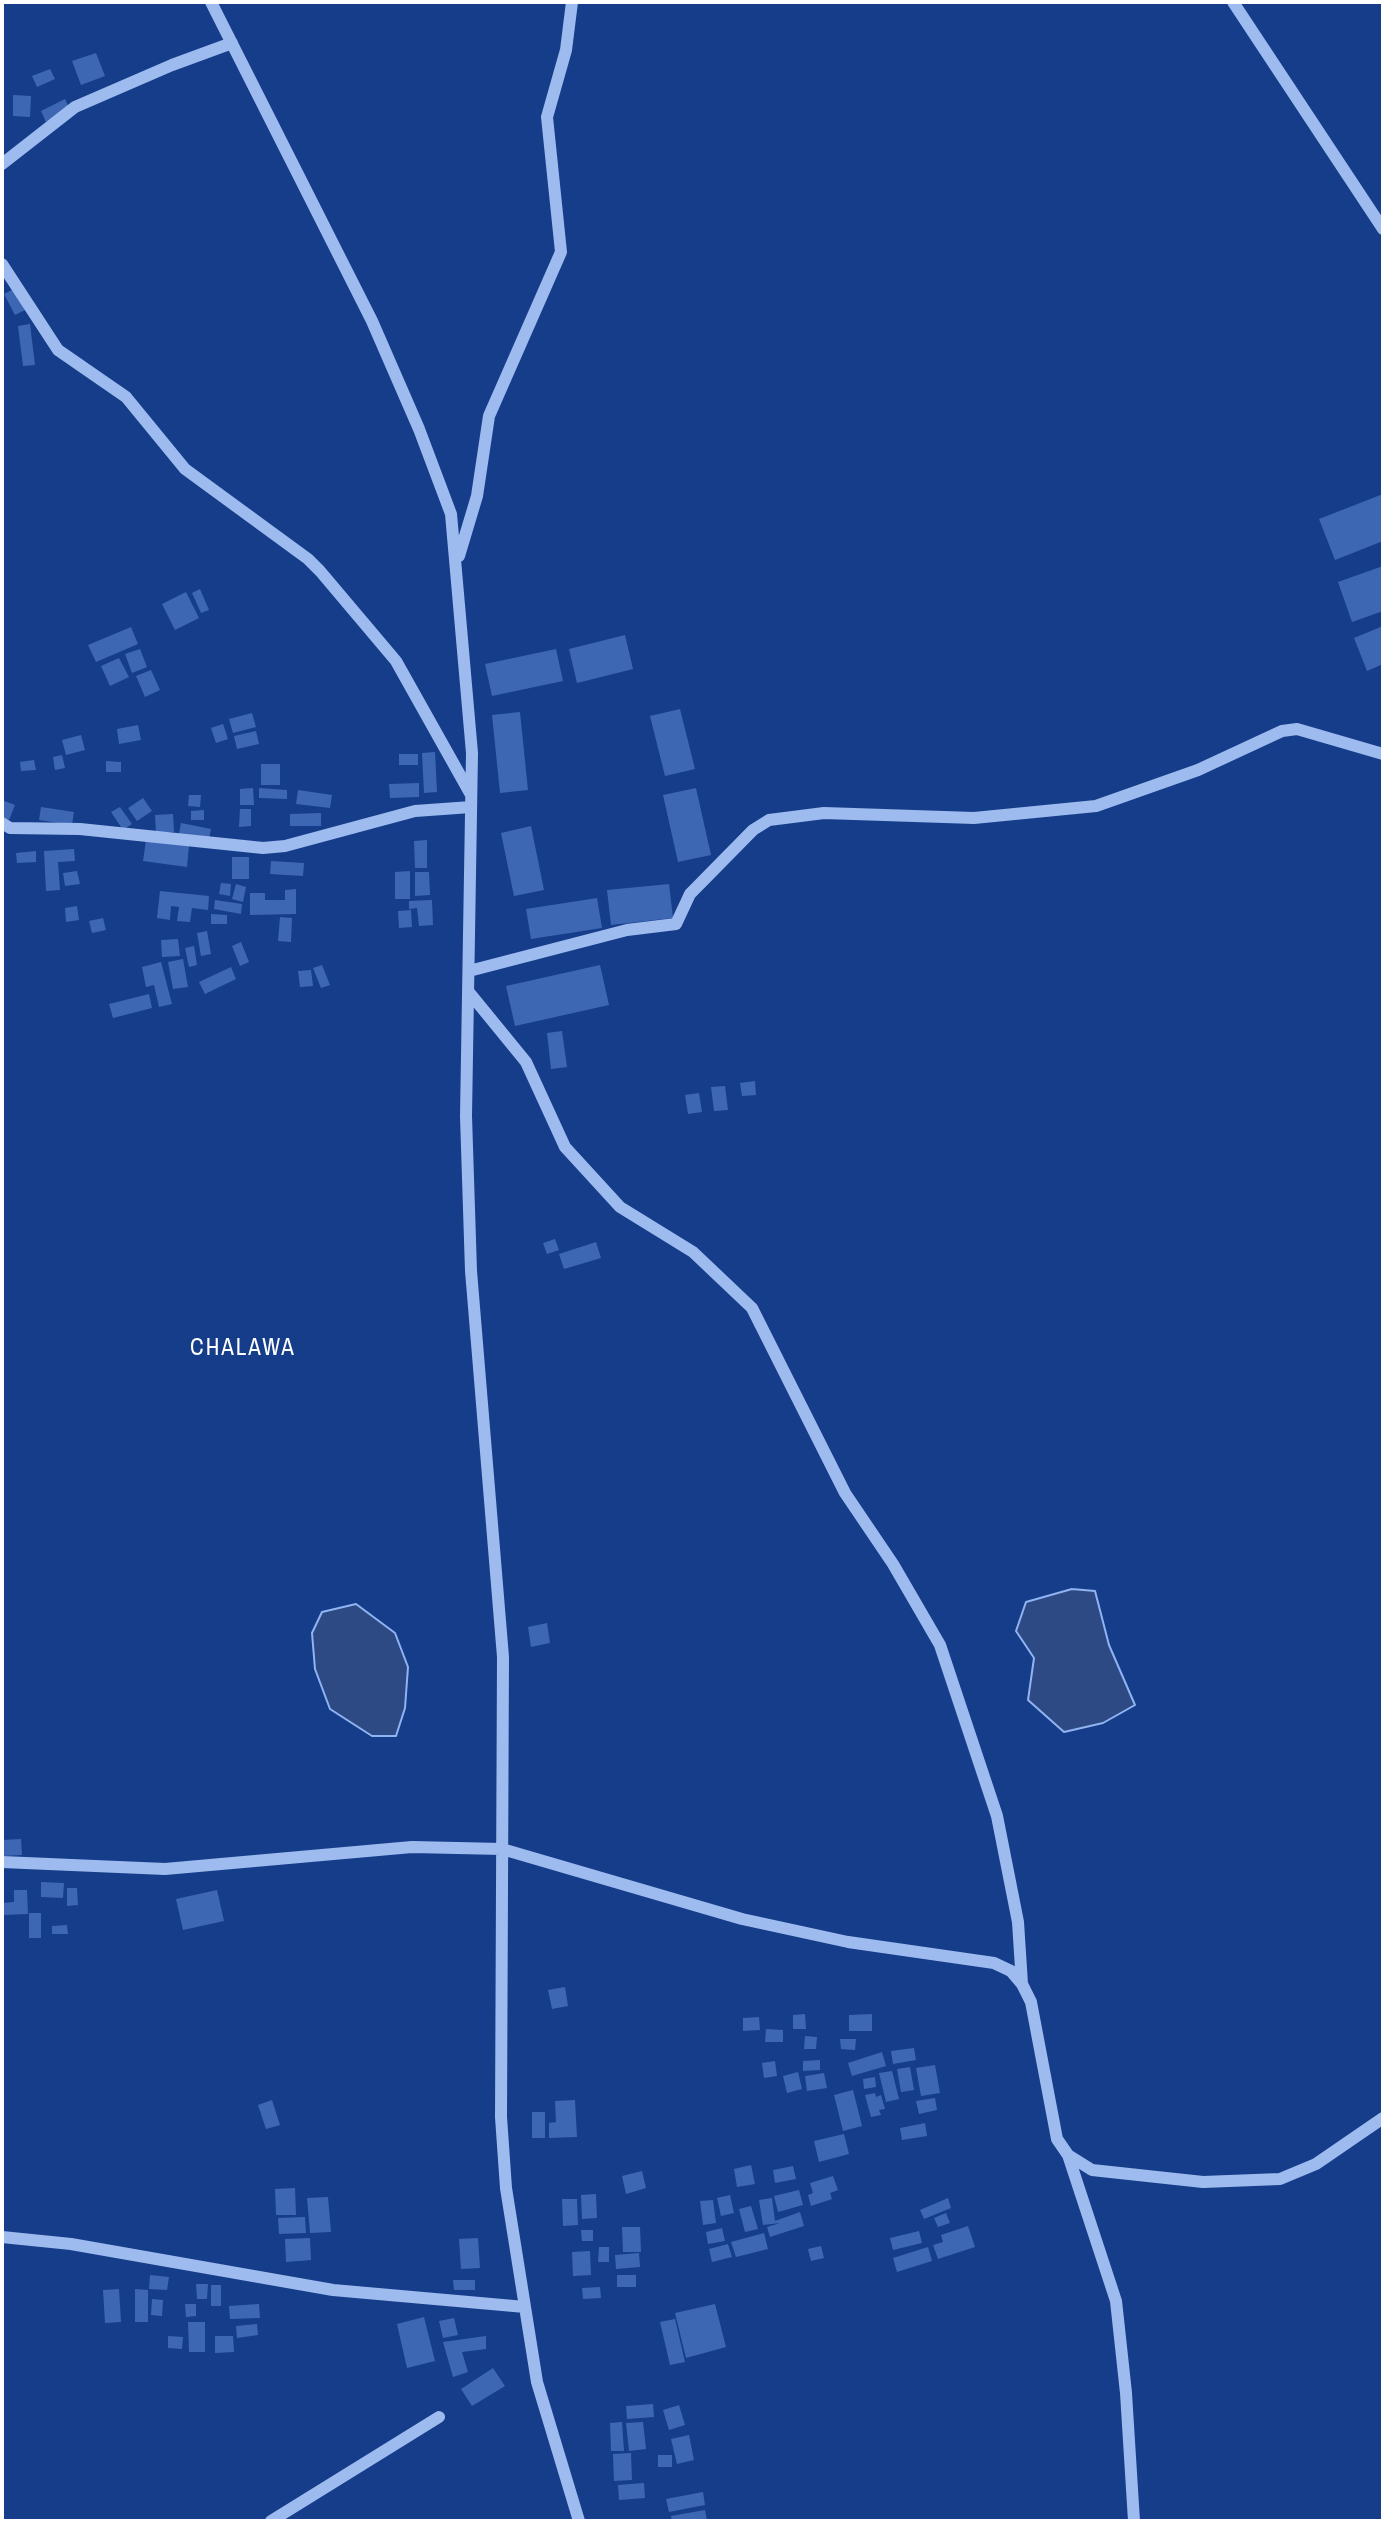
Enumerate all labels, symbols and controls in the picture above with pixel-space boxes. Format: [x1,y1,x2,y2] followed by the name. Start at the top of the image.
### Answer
[191,1335,295,1363] district label: CHALAWA

